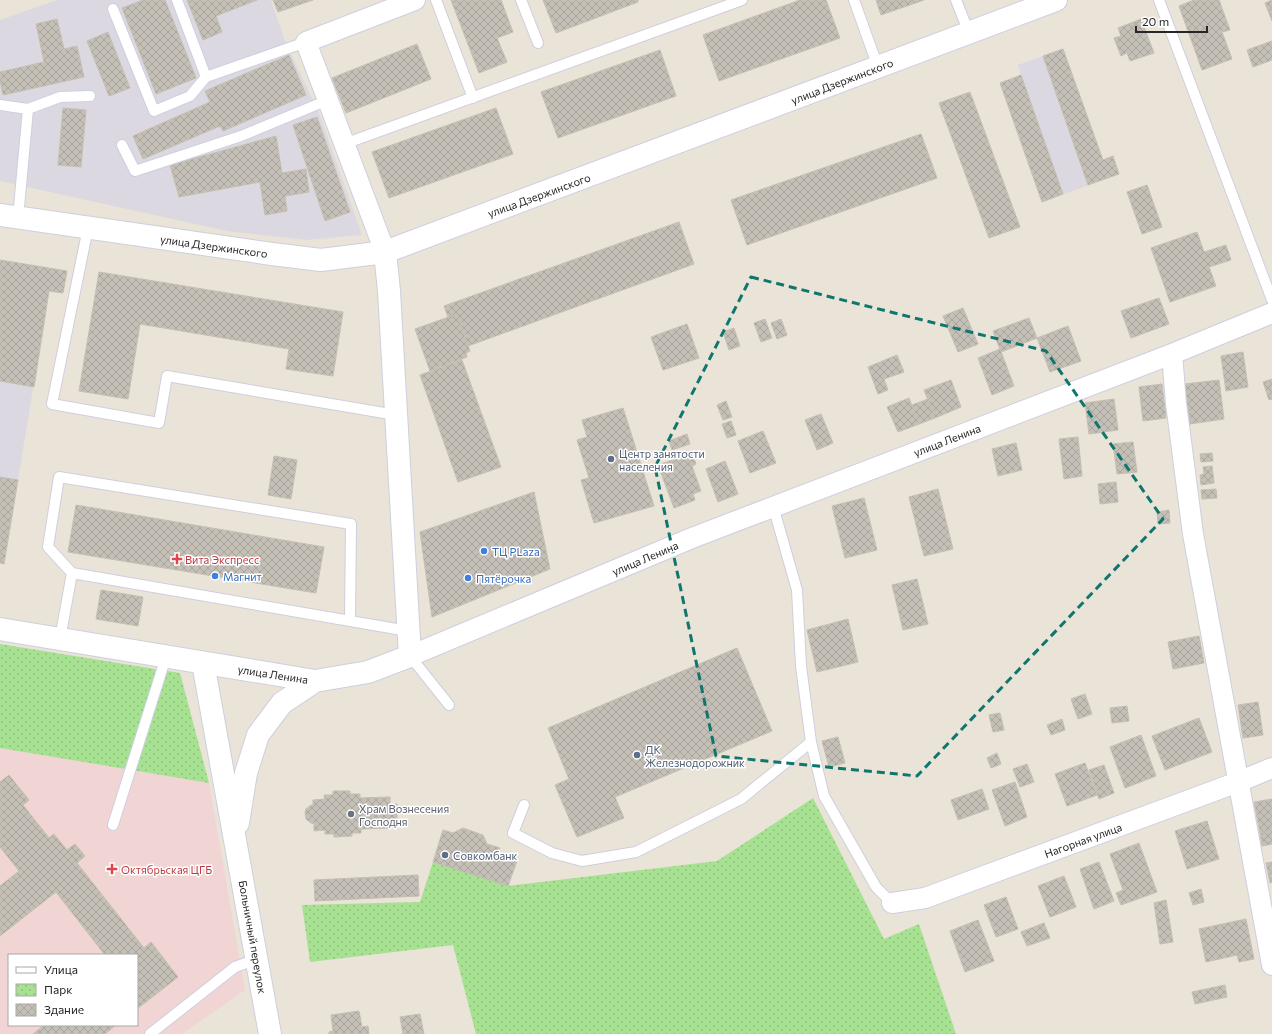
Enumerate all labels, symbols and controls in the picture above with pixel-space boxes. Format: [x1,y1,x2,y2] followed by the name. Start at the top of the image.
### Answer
[1136,8,1207,34] scale bar
[1142,14,1169,28] text: 20 m
[789,55,895,106] street label: улица Дзержинского
[486,170,593,220] street label: улица Дзержинского
[159,232,269,260] street label: улица Дзержинского
[912,421,982,459] street label: улица Ленина
[619,447,705,473] place label: Центр занятости населения
[606,454,616,464] marker: Центр занятости населения
[610,538,680,578] street label: улица Ленина
[492,545,540,558] place label: ТЦ PLaza
[479,546,489,556] marker: ТЦ PLaza
[185,553,259,566] place label: Вита Экспресс
[172,554,182,564] marker: Вита Экспресс
[223,570,262,583] place label: Магнит
[210,571,220,581] marker: Магнит
[476,572,531,585] place label: Пятёрочка
[463,573,473,583] marker: Пятёрочка
[237,662,309,686] street label: улица Ленина
[645,743,745,769] place label: ДК Железнодорожник
[632,750,642,760] marker: ДК Железнодорожник
[359,802,449,828] place label: Храм Вознесения Господня
[346,809,356,819] marker: Храм Вознесения Господня
[1042,820,1124,860] street label: Нагорная улица
[453,849,518,862] place label: Совкомбанк
[440,850,450,860] marker: Совкомбанк
[106,863,118,875] marker: Октябрьская ЦГБ
[121,863,212,876] place label: Октябрьская ЦГБ
[237,879,269,995] street label: Больничный переулок
[8,954,138,1026] legend
[44,962,78,976] text: Улица
[44,982,73,996] text: Парк
[44,1002,84,1016] text: Здание

